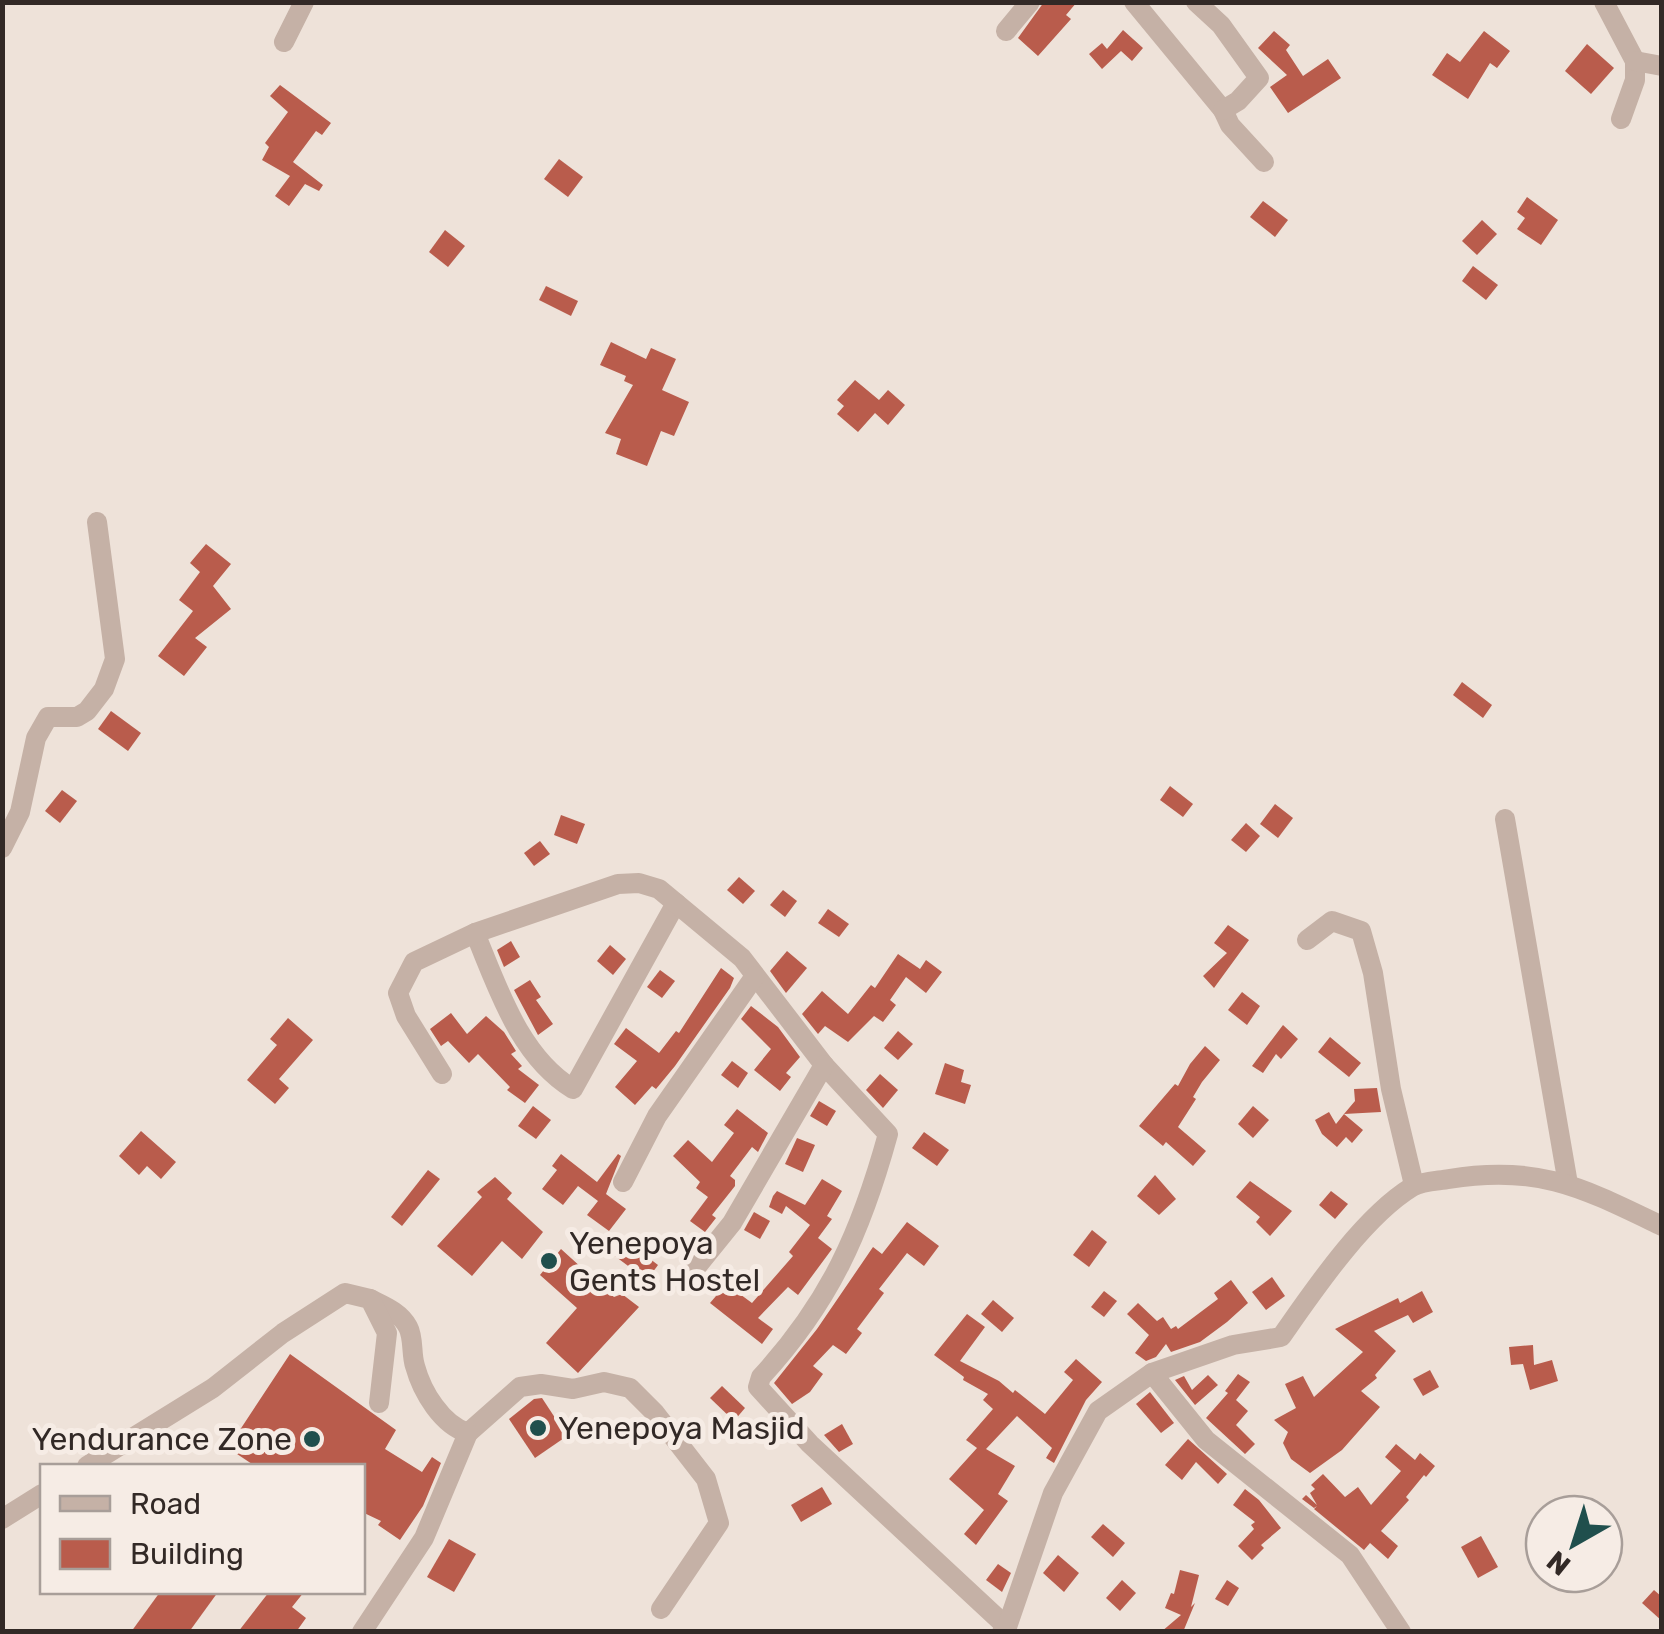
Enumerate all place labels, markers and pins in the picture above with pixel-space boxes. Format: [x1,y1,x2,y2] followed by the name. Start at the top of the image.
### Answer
[569,1224,760,1299] place label: Yenepoya Gents Hostel
[538,1250,560,1272] marker: Yenepoya Gents Hostel
[558,1409,805,1447] place label: Yenepoya Masjid
[527,1417,549,1439] marker: Yenepoya Masjid
[32,1420,292,1458] place label: Yendurance Zone
[301,1428,323,1450] marker: Yendurance Zone

